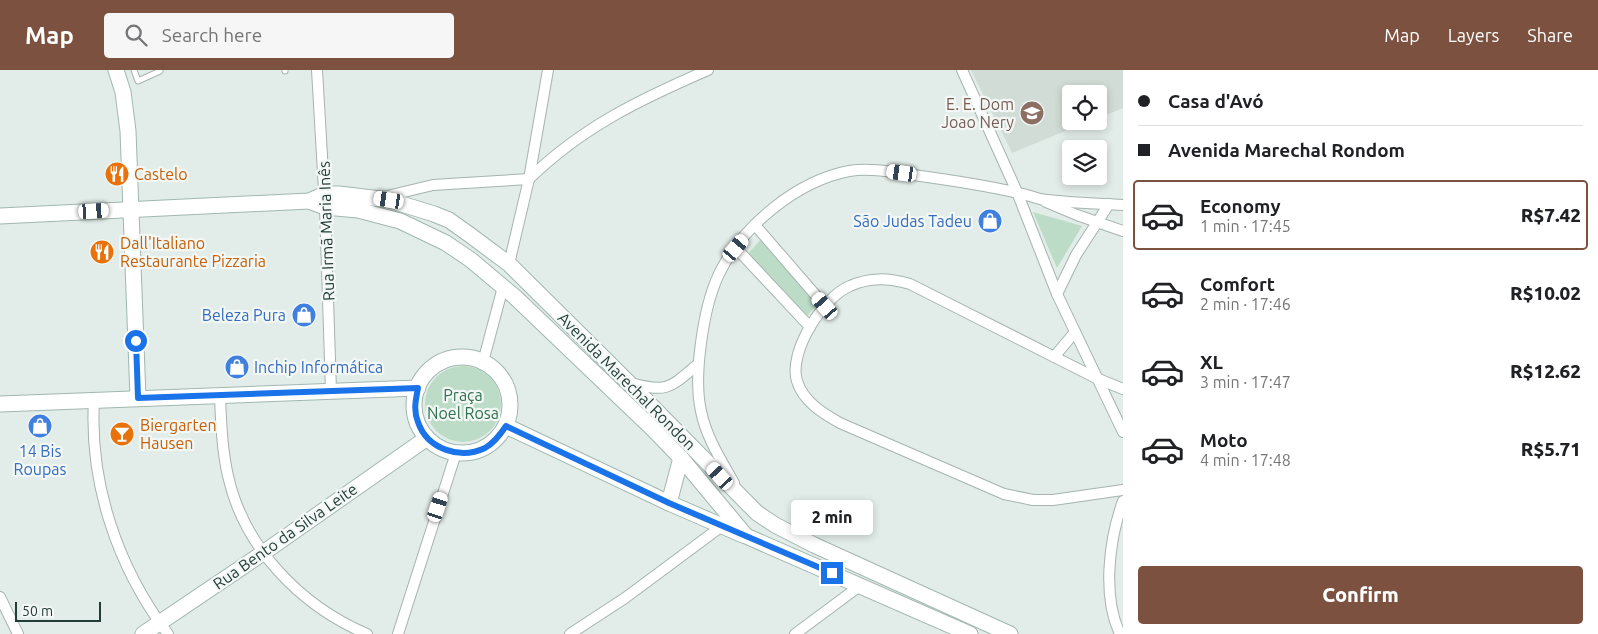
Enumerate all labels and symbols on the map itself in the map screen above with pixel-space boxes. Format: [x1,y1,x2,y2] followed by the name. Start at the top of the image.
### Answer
[941,95,1014,131] place label: E. E. Dom Joao Nery
[1019,100,1045,126] school or university icon: E. E. Dom Joao Nery
[104,161,130,187] restaurant icon: Castelo
[315,161,337,301] street label: Rua Irmã Maria Inês
[886,163,917,183] car
[134,165,188,183] place label: Castelo
[373,190,404,210] car
[78,203,109,219] car
[977,208,1003,234] shop icon: São Judas Tadeu
[853,212,972,230] place label: São Judas Tadeu
[720,232,751,264] car
[120,234,266,270] place label: Dall'Italiano Restaurante Pizzaria
[89,239,115,265] restaurant icon: Dall'Italiano Restaurante Pizzaria
[809,290,840,322] car
[291,302,317,328] shop icon: Beleza Pura
[202,306,286,324] place label: Beleza Pura
[555,309,699,453] street label: Avenida Marechal Rondon
[125,330,147,352] route start
[224,354,250,380] shop icon: Inchip Informática
[254,358,383,376] place label: Inchip Informática
[427,386,499,422] park label: Praça Noel Rosa
[27,413,53,439] shop icon: 14 Bis Roupas
[140,416,217,452] place label: Biergarten Hausen
[109,421,135,447] bar icon: Biergarten Hausen
[14,442,67,478] place label: 14 Bis Roupas
[704,460,735,492] car
[209,479,361,593] street label: Rua Bento da Silva Leite
[426,490,449,524] car
[791,500,873,536] callout: 2 min
[821,562,843,584] route end
[15,599,101,622] scale bar

